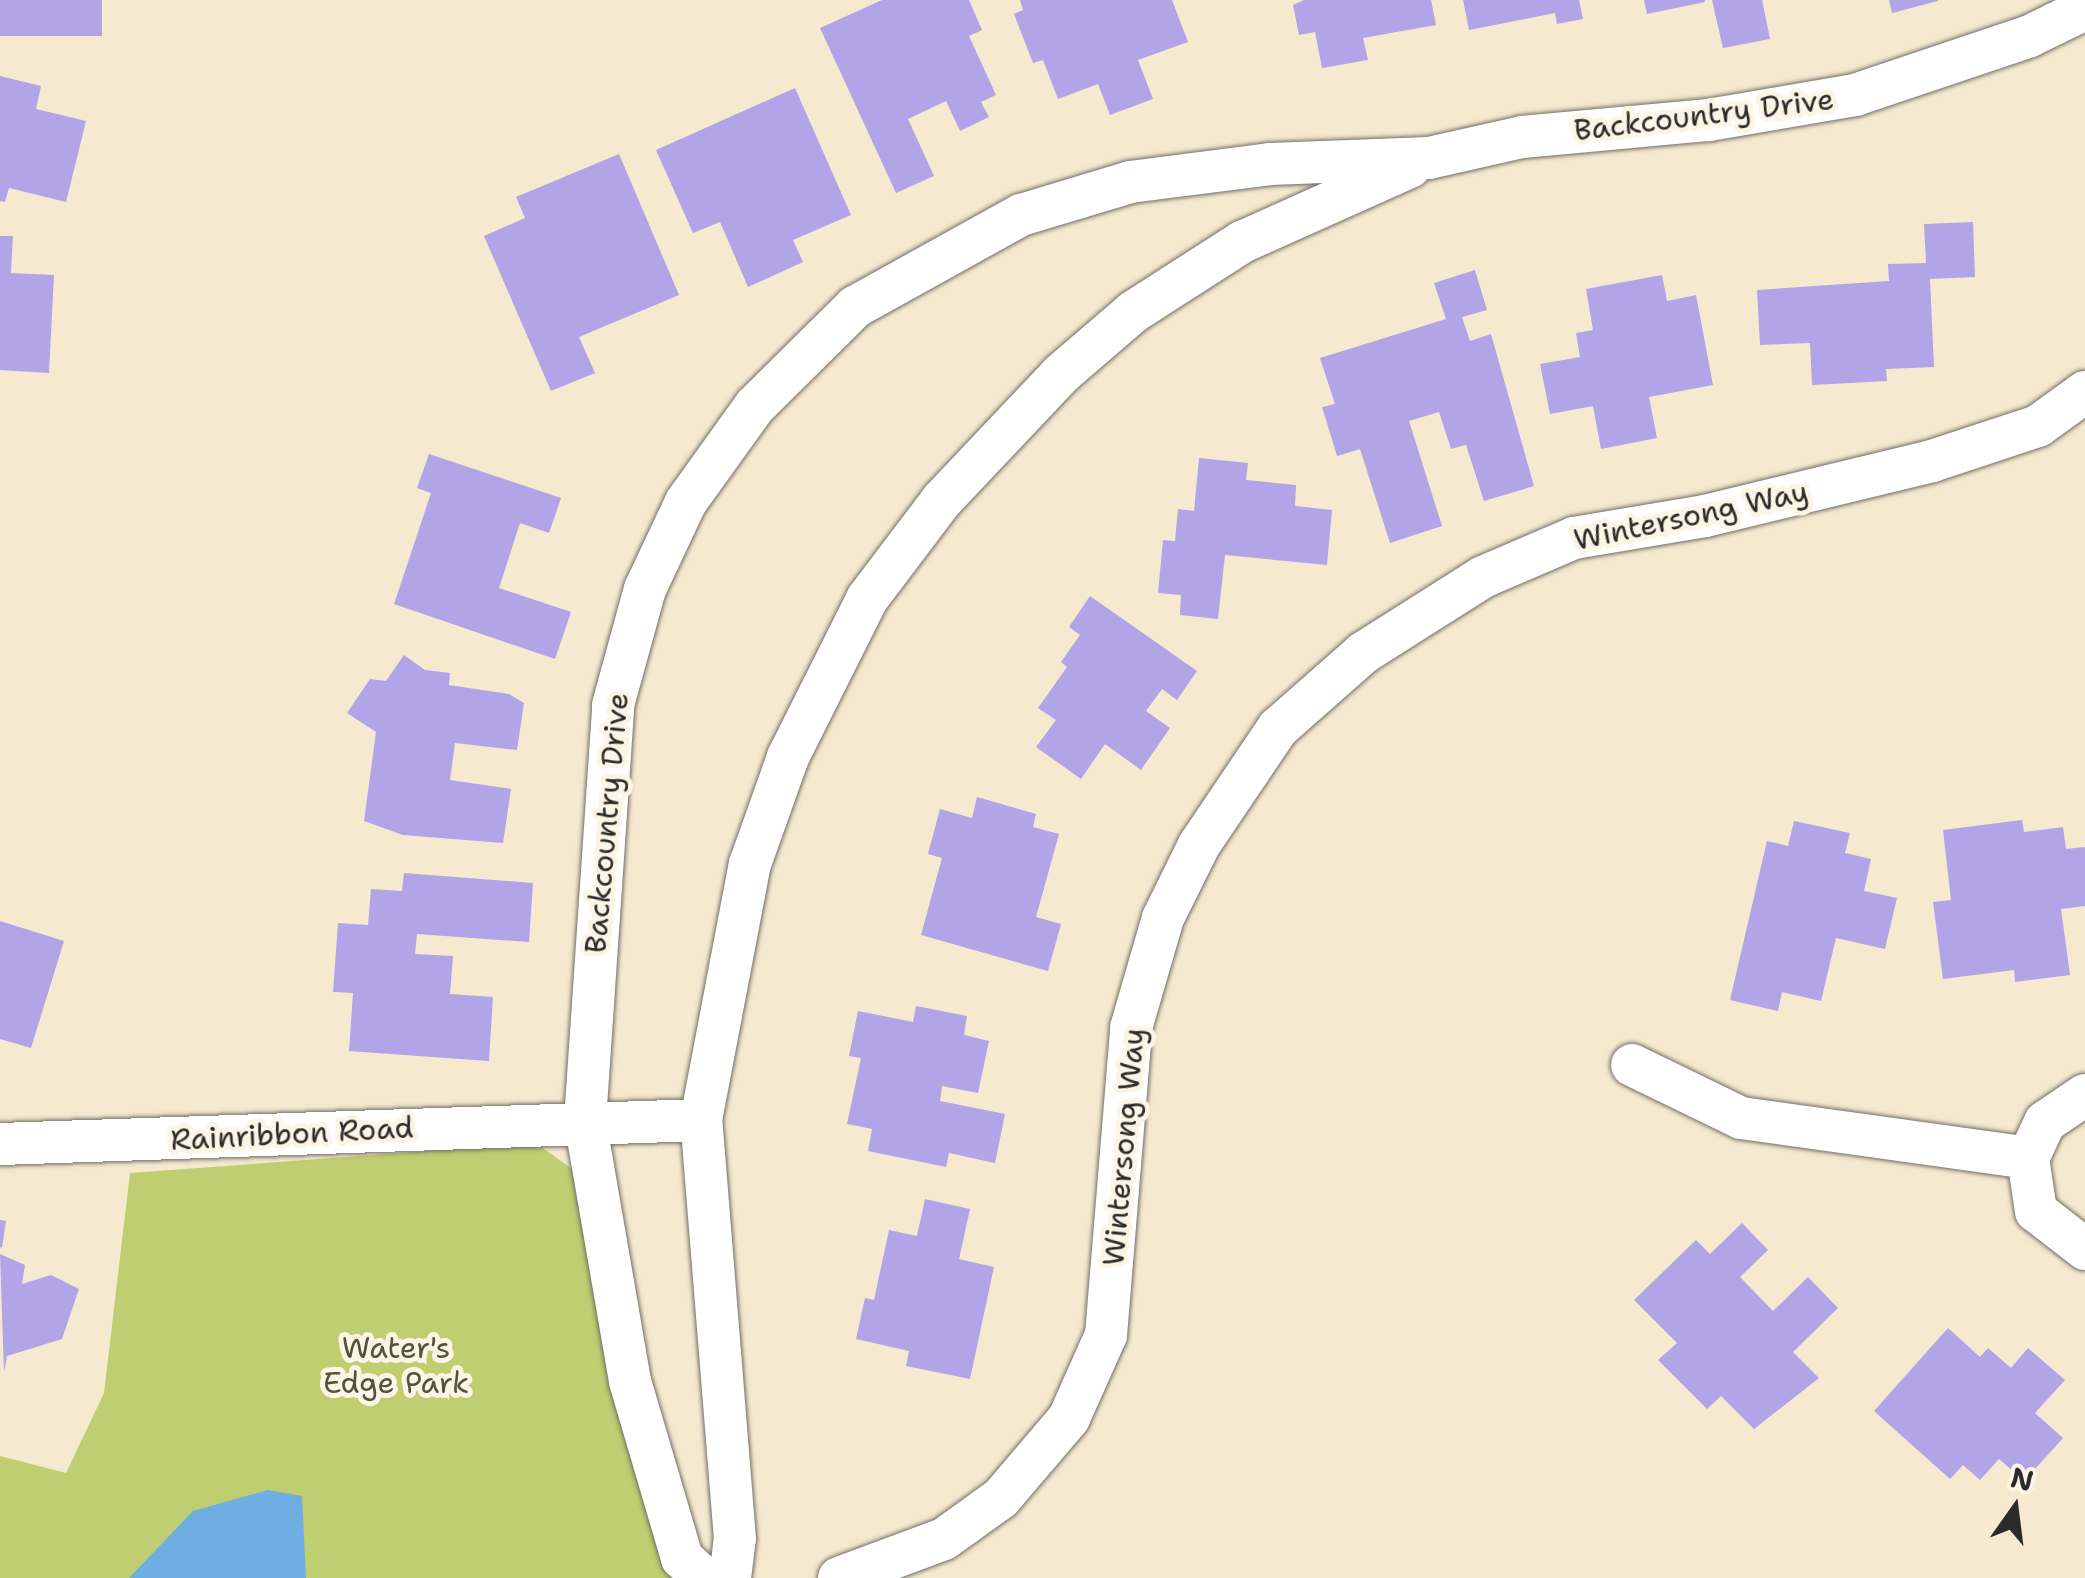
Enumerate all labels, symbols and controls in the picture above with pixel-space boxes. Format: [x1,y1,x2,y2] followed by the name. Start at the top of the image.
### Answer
[1572,81,1836,149] street label: Backcountry Drive
[1571,474,1811,558] street label: Wintersong Way
[578,691,636,955] street label: Backcountry Drive
[1096,1027,1152,1267] street label: Wintersong Way
[170,1110,414,1158] street label: Rainribbon Road
[323,1330,469,1400] park label: Water's Edge Park
[1965,1458,2065,1558] north arrow
[2007,1458,2038,1500] text: N

